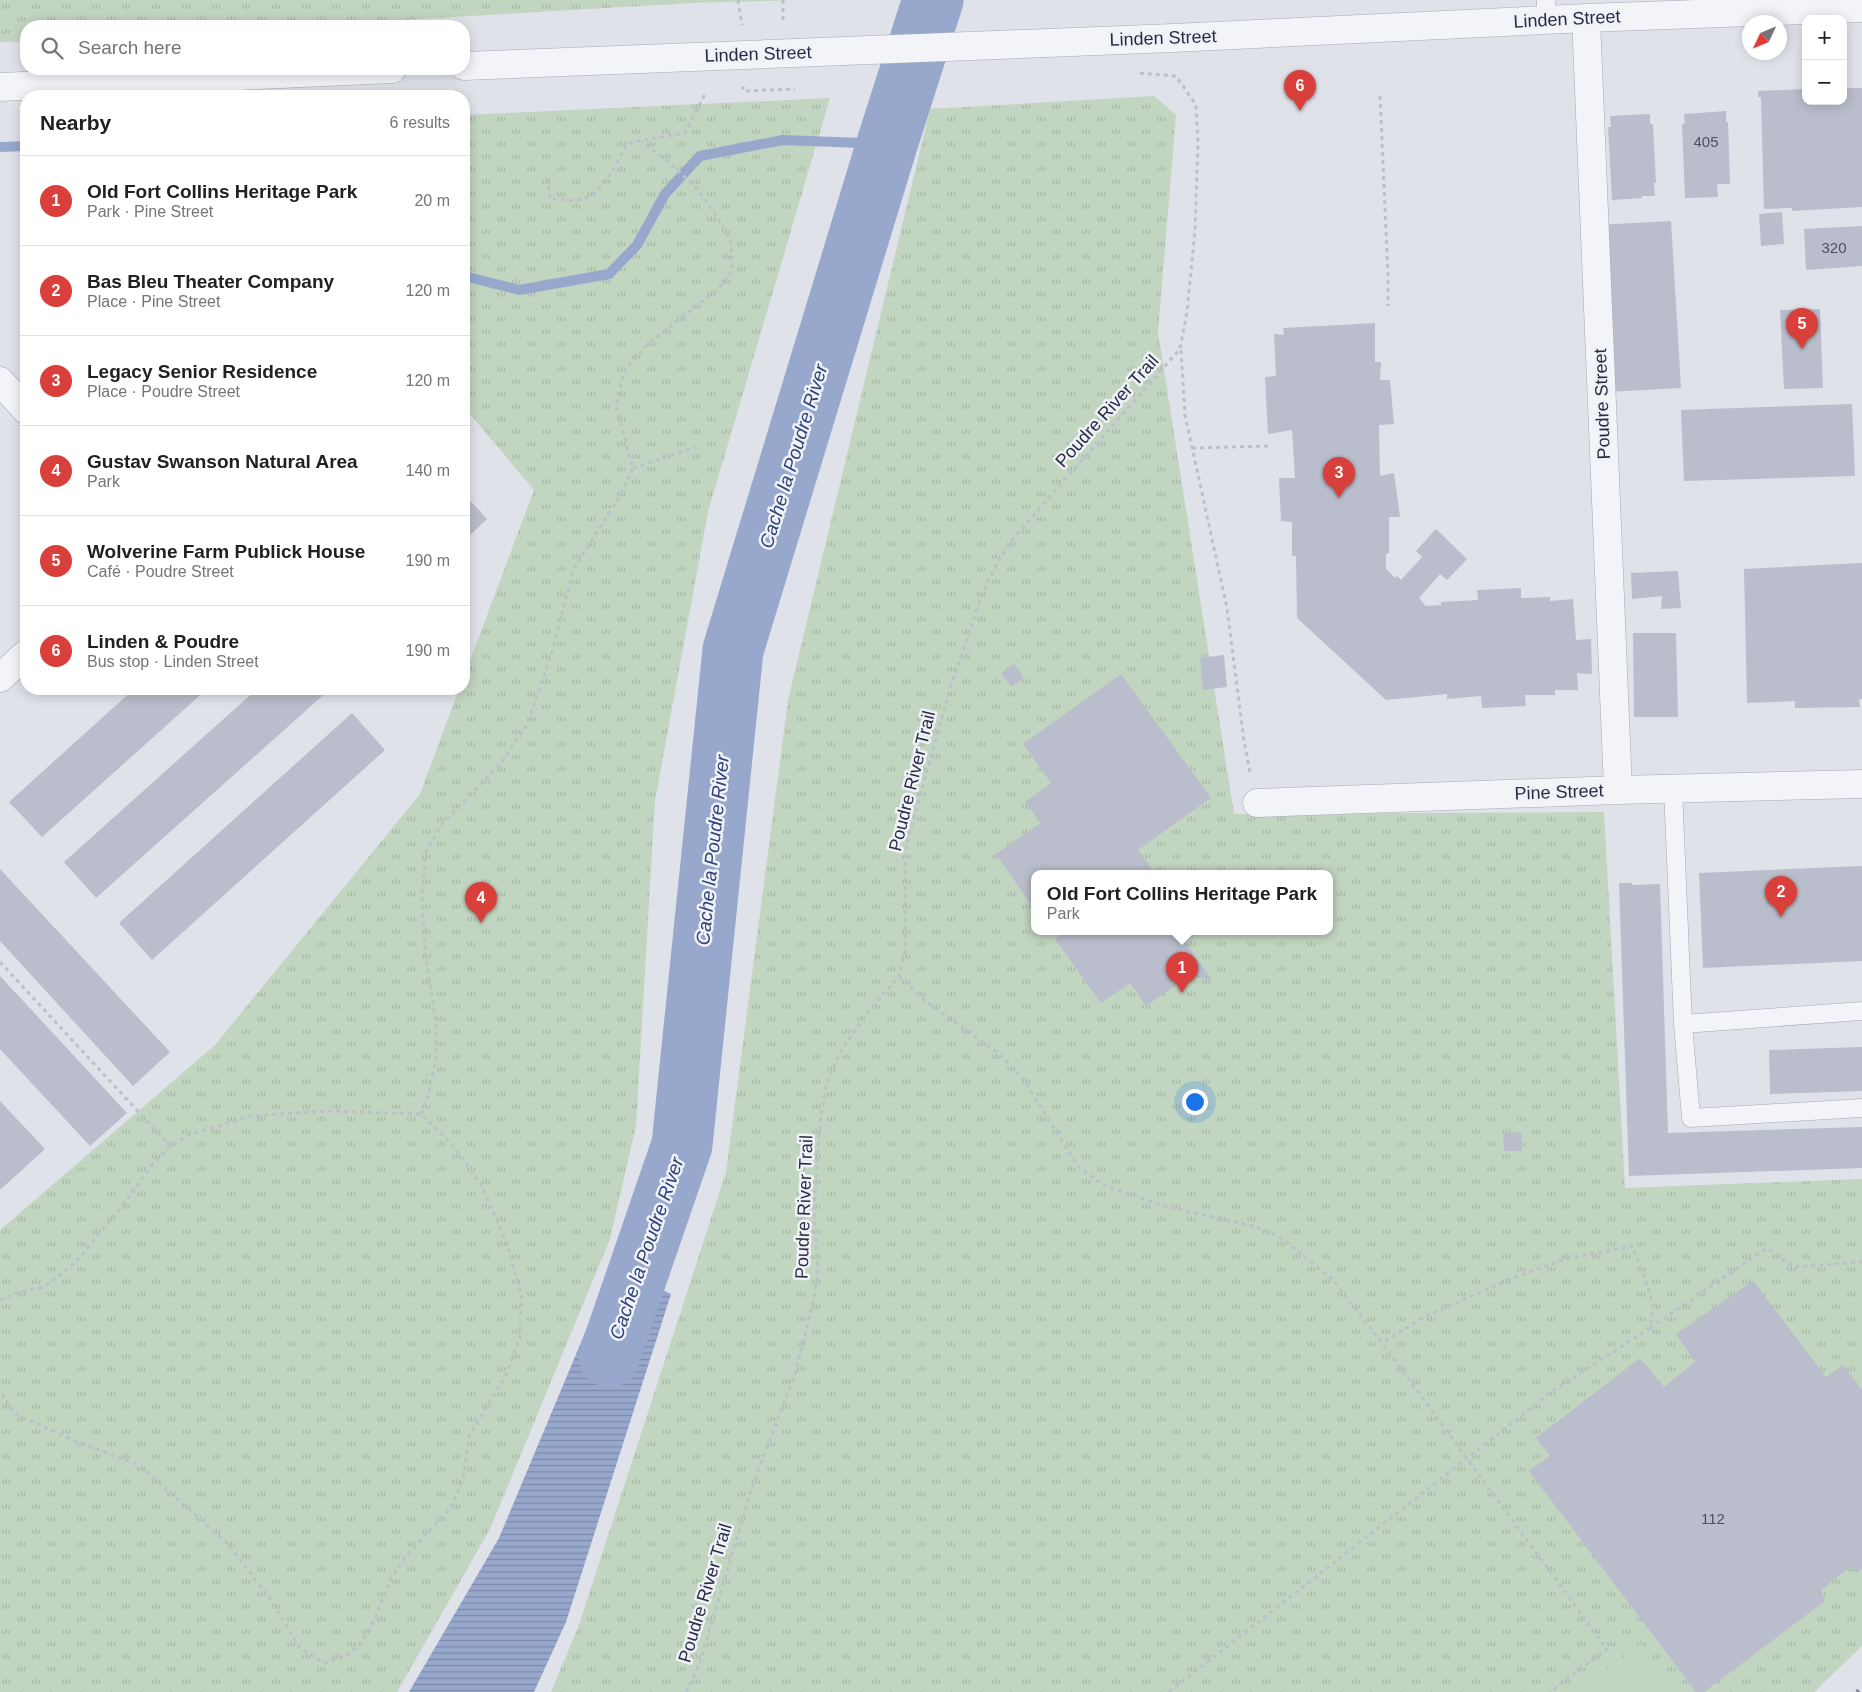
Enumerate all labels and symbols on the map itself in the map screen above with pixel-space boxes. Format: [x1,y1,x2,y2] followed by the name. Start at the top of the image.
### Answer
[1513,6,1621,32] street label: Linden Street
[1742,15,1787,60] north arrow
[1109,26,1217,50] street label: Linden Street
[704,42,812,66] street label: Linden Street
[1284,70,1316,111] pin: 6
[1693,133,1719,150] house number: 405
[1821,239,1847,256] house number: 320
[1786,308,1818,349] pin: 5
[1590,348,1614,460] street label: Poudre Street
[1051,351,1163,471] street label: Poudre River Trail
[755,361,832,551] water label: Cache la Poudre River
[1323,457,1355,498] pin: 3
[885,709,939,853] street label: Poudre River Trail
[692,753,733,946] water label: Cache la Poudre River
[1514,780,1604,804] street label: Pine Street
[1765,876,1797,917] pin: 2
[465,882,497,923] pin: 4
[1166,952,1198,993] pin: 1
[1182,1089,1208,1115] your location
[791,1135,817,1279] street label: Poudre River Trail
[605,1154,688,1342] water label: Cache la Poudre River
[1701,1510,1725,1527] house number: 112
[674,1521,736,1665] street label: Poudre River Trail

